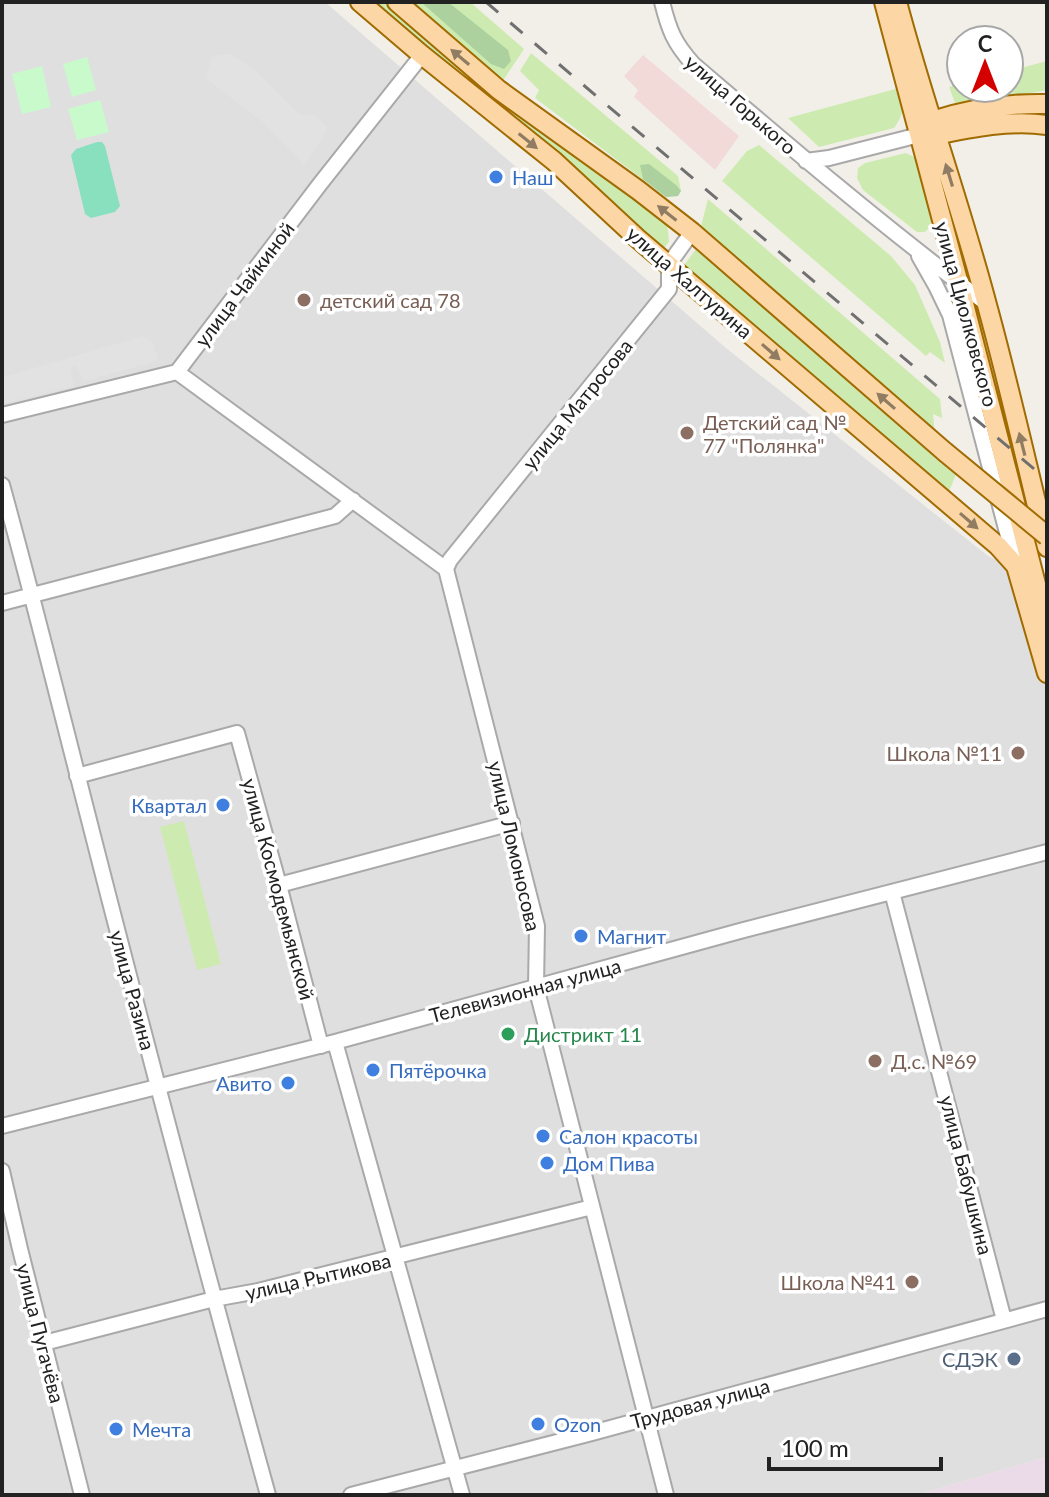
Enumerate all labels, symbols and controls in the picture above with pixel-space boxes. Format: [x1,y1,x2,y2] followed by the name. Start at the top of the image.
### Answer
[945,24,1025,104] north arrow
[978,30,993,57] text: С
[450,49,470,66] one-way arrow
[680,49,802,159] street label: улица Горького
[518,132,538,148] one-way arrow
[942,163,955,187] one-way arrow
[512,165,553,189] place label: Наш
[487,168,505,186] marker: Наш
[657,205,678,221] one-way arrow
[189,217,299,351] street label: улица Чайкиной
[931,219,1003,409] street label: улица Циолковского
[622,221,758,343] street label: улица Халтурина
[320,288,461,312] place label: детский сад 78
[295,291,313,309] marker: детский сад 78
[517,334,637,474] street label: улица Матросова
[761,343,781,360] one-way arrow
[876,393,896,410] one-way arrow
[703,410,846,457] place label: Детский сад № 77 "Полянка"
[678,424,696,442] marker: Детский сад № 77 "Полянка"
[1015,431,1027,456] one-way arrow
[958,512,978,529] one-way arrow
[887,741,1002,765] place label: Школа №11
[1009,744,1027,762] marker: Школа №11
[484,759,546,933] street label: улица Ломоносова
[238,776,320,1002] street label: улица Космодемьянской
[131,793,207,817] place label: Квартал
[214,796,232,814] marker: Квартал
[597,924,666,948] place label: Магнит
[105,927,161,1053] street label: улица Разина
[572,927,590,945] marker: Магнит
[426,953,624,1027] street label: Телевизионная улица
[524,1022,642,1046] place label: Дистрикт 11
[499,1025,517,1043] marker: Дистрикт 11
[891,1049,977,1073] place label: Д.с. №69
[866,1052,884,1070] marker: Д.с. №69
[389,1058,487,1082] place label: Пятёрочка
[364,1061,382,1079] marker: Пятёрочка
[216,1071,272,1095] place label: Авито
[279,1074,297,1092] marker: Авито
[936,1093,998,1257] street label: улица Бабушкина
[559,1124,698,1148] place label: Салон красоты
[534,1127,552,1145] marker: Салон красоты
[563,1151,655,1175] place label: Дом Пива
[538,1154,556,1172] marker: Дом Пива
[243,1248,393,1304] street label: улица Рытикова
[12,1261,70,1405] street label: улица Пугачёва
[781,1270,896,1294] place label: Школа №41
[903,1273,921,1291] marker: Школа №41
[942,1347,999,1371] place label: СДЭК
[1005,1350,1023,1368] marker: СДЭК
[628,1373,772,1433] street label: Трудовая улица
[554,1412,601,1436] place label: Ozon
[529,1415,547,1433] marker: Ozon
[132,1417,191,1441] place label: Мечта
[107,1420,125,1438] marker: Мечта
[769,1421,941,1471] scale bar
[781,1433,849,1462] text: 100 m

